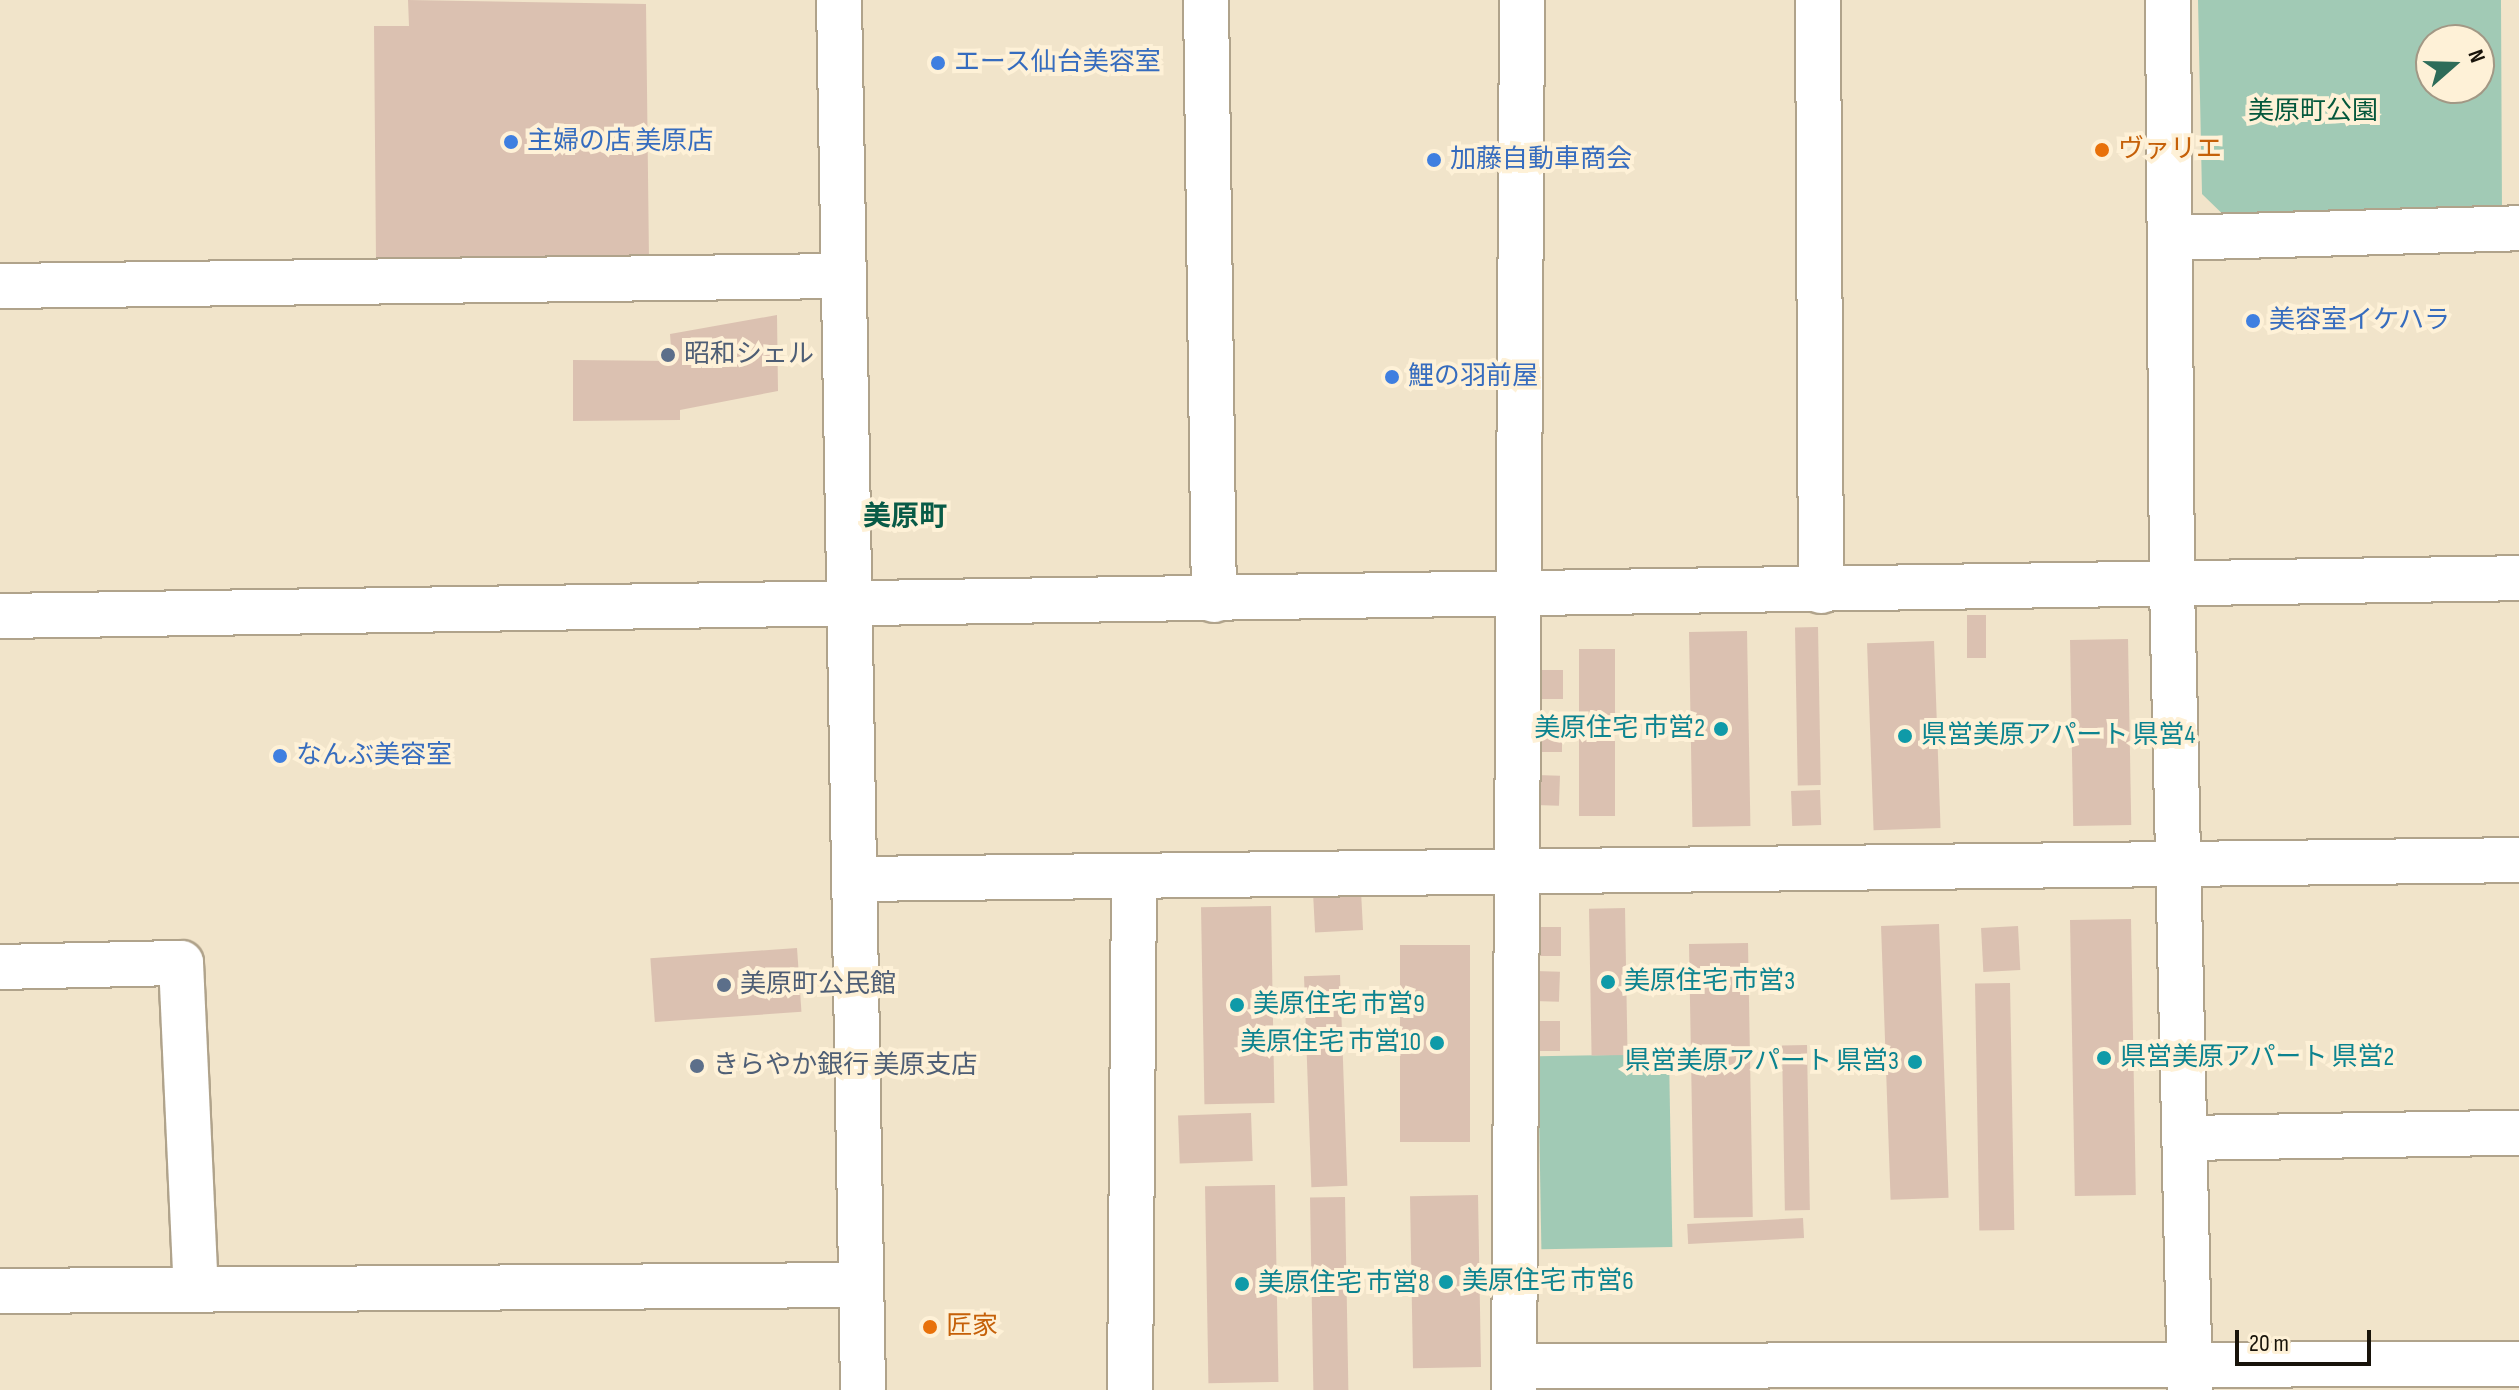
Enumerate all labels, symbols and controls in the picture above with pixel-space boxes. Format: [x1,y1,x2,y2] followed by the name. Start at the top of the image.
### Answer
[2415,24,2495,104] north arrow
[2461,46,2491,66] text: N
[954,47,1162,79] place label: エース仙台美容室
[929,54,947,72] marker: エース仙台美容室
[2248,96,2378,128] park label: 美原町公園
[527,126,713,158] place label: 主婦の店 美原店
[502,133,520,151] marker: 主婦の店 美原店
[2118,134,2222,166] place label: ヴァリエ
[2093,141,2111,159] marker: ヴァリエ
[1450,144,1632,176] place label: 加藤自動車商会
[1425,151,1443,169] marker: 加藤自動車商会
[2269,305,2451,337] place label: 美容室イケハラ
[2244,312,2262,330] marker: 美容室イケハラ
[684,339,814,371] place label: 昭和シェル
[659,346,677,364] marker: 昭和シェル
[1408,361,1538,393] place label: 鯉の羽前屋
[1383,368,1401,386] marker: 鯉の羽前屋
[863,500,947,534] district label: 美原町
[1534,713,1705,745] place label: 美原住宅 市営2
[1712,720,1730,738] marker: 美原住宅 市営2
[1921,720,2196,752] place label: 県営美原アパート 県営4
[1896,727,1914,745] marker: 県営美原アパート 県営4
[296,740,452,772] place label: なんぶ美容室
[271,747,289,765] marker: なんぶ美容室
[1624,966,1795,998] place label: 美原住宅 市営3
[740,969,896,1001] place label: 美原町公民館
[1599,973,1617,991] marker: 美原住宅 市営3
[715,976,733,994] marker: 美原町公民館
[1253,989,1425,1021] place label: 美原住宅 市営9
[1228,996,1246,1014] marker: 美原住宅 市営9
[1240,1027,1421,1059] place label: 美原住宅 市営10
[1428,1034,1446,1052] marker: 美原住宅 市営10
[2120,1042,2395,1074] place label: 県営美原アパート 県営2
[1624,1046,1899,1078] place label: 県営美原アパート 県営3
[2095,1049,2113,1067] marker: 県営美原アパート 県営2
[713,1050,977,1082] place label: きらやか銀行 美原支店
[1906,1053,1924,1071] marker: 県営美原アパート 県営3
[688,1057,706,1075] marker: きらやか銀行 美原支店
[1462,1266,1634,1298] place label: 美原住宅 市営6
[1258,1268,1430,1300] place label: 美原住宅 市営8
[1437,1273,1455,1291] marker: 美原住宅 市営6
[1233,1275,1251,1293] marker: 美原住宅 市営8
[946,1311,998,1343] place label: 匠家
[2239,1314,2375,1364] scale bar
[921,1318,939,1336] marker: 匠家
[2249,1329,2289,1358] text: 20 m

